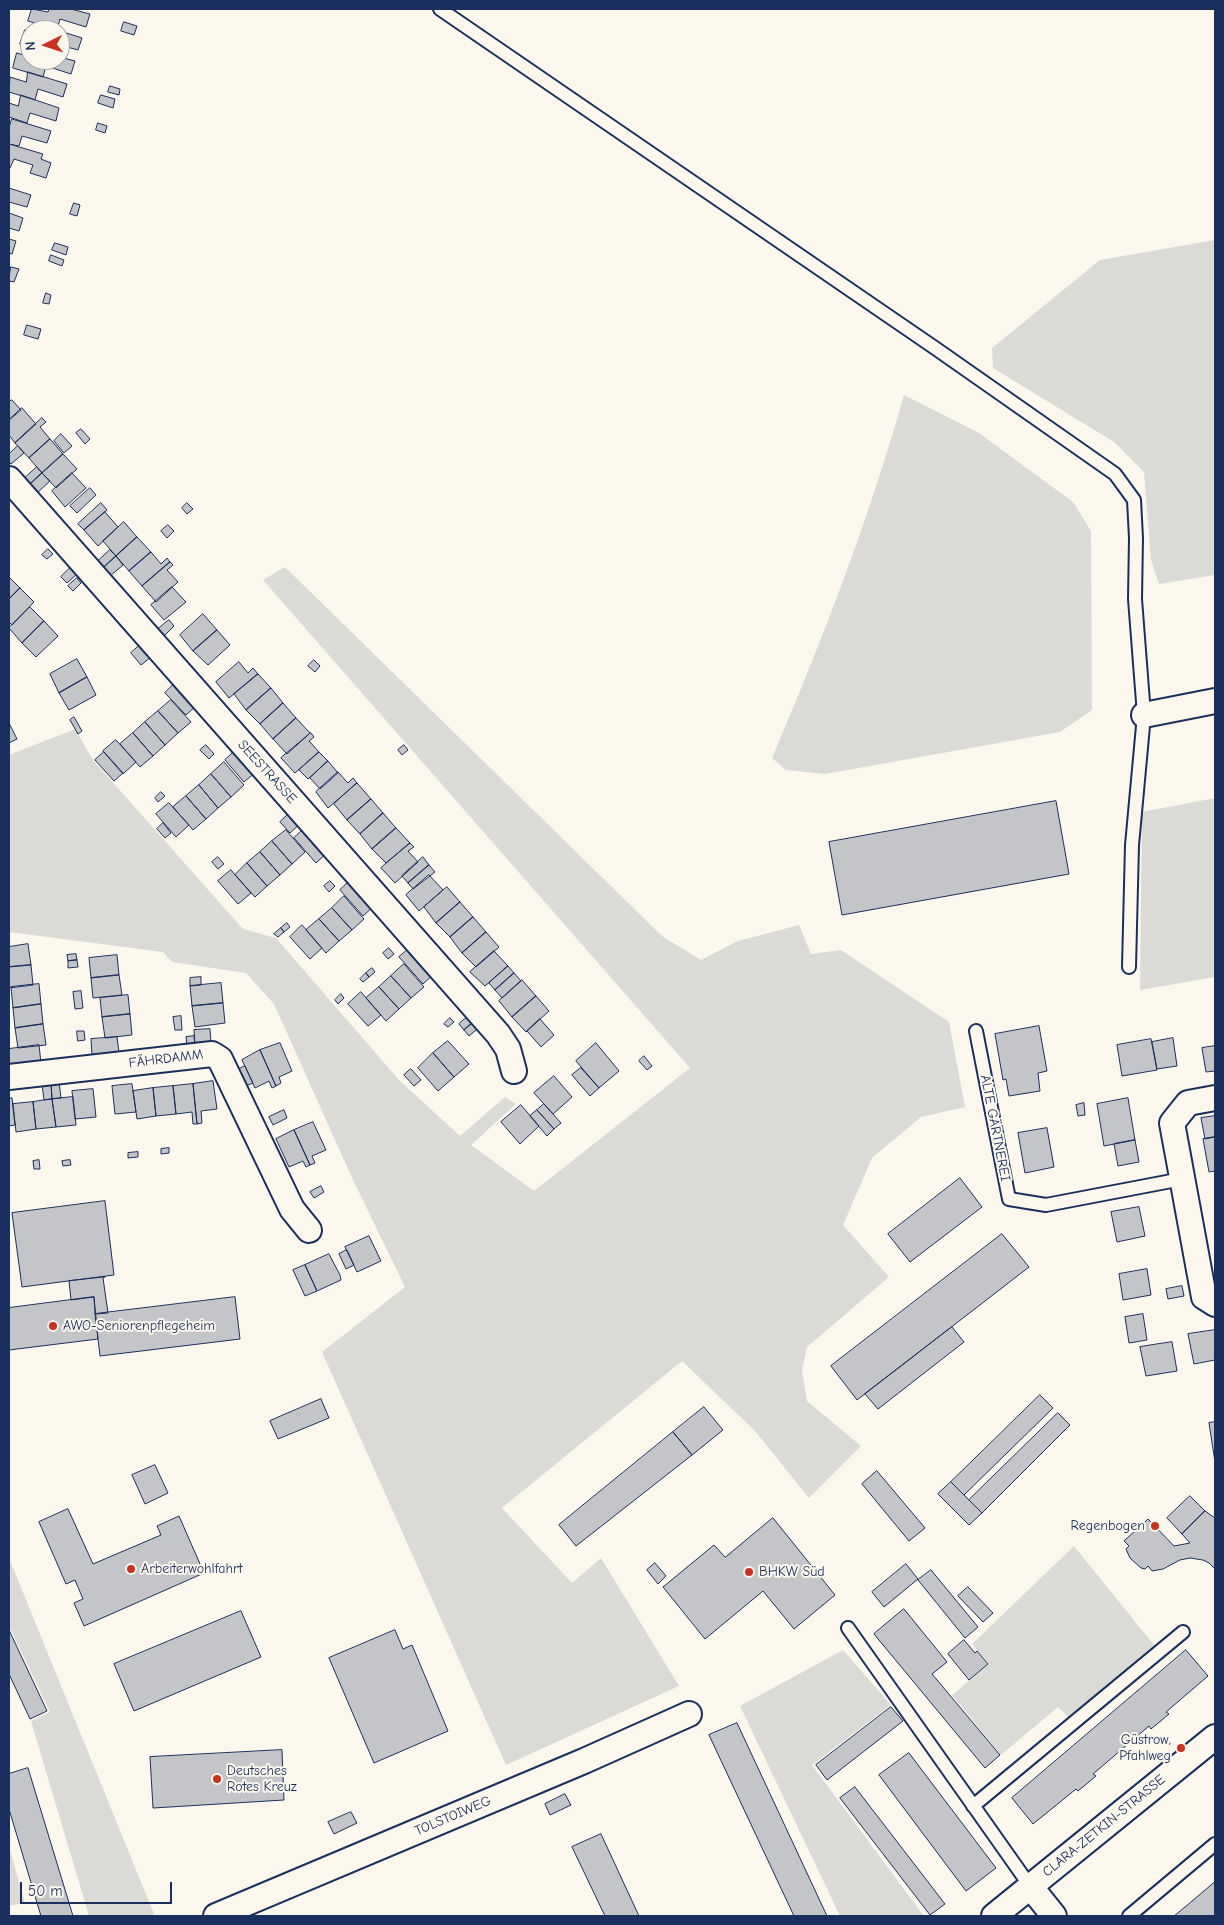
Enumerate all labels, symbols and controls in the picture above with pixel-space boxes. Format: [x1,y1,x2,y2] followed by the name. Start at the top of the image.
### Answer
[20,20,70,70] north arrow
[22,41,39,51] text: N
[234,737,300,807] street label: SEESTRASSE
[128,1046,204,1072] street label: FÄHRDAMM
[976,1073,1014,1183] street label: ALTE GÄRTNEREI
[63,1318,215,1334] place label: AWO-Seniorenpflegeheim
[47,1320,59,1332] marker: AWO-Seniorenpflegeheim
[1071,1518,1145,1534] place label: Regenbogen
[1149,1520,1161,1532] marker: Regenbogen
[141,1561,243,1577] place label: Arbeiterwohlfahrt
[125,1563,137,1575] marker: Arbeiterwohlfahrt
[759,1564,825,1580] place label: BHKW Süd
[743,1566,755,1578] marker: BHKW Süd
[1119,1732,1171,1764] place label: Güstrow, Pfahlweg
[1175,1742,1187,1754] marker: Güstrow, Pfahlweg
[227,1763,297,1795] place label: Deutsches Rotes Kreuz
[1039,1771,1169,1881] street label: CLARA-ZETKIN-STRASSE
[211,1773,223,1785] marker: Deutsches Rotes Kreuz
[412,1792,494,1840] street label: TOLSTOIWEG
[22,1872,175,1904] scale bar
[28,1882,63,1900] text: 50 m

